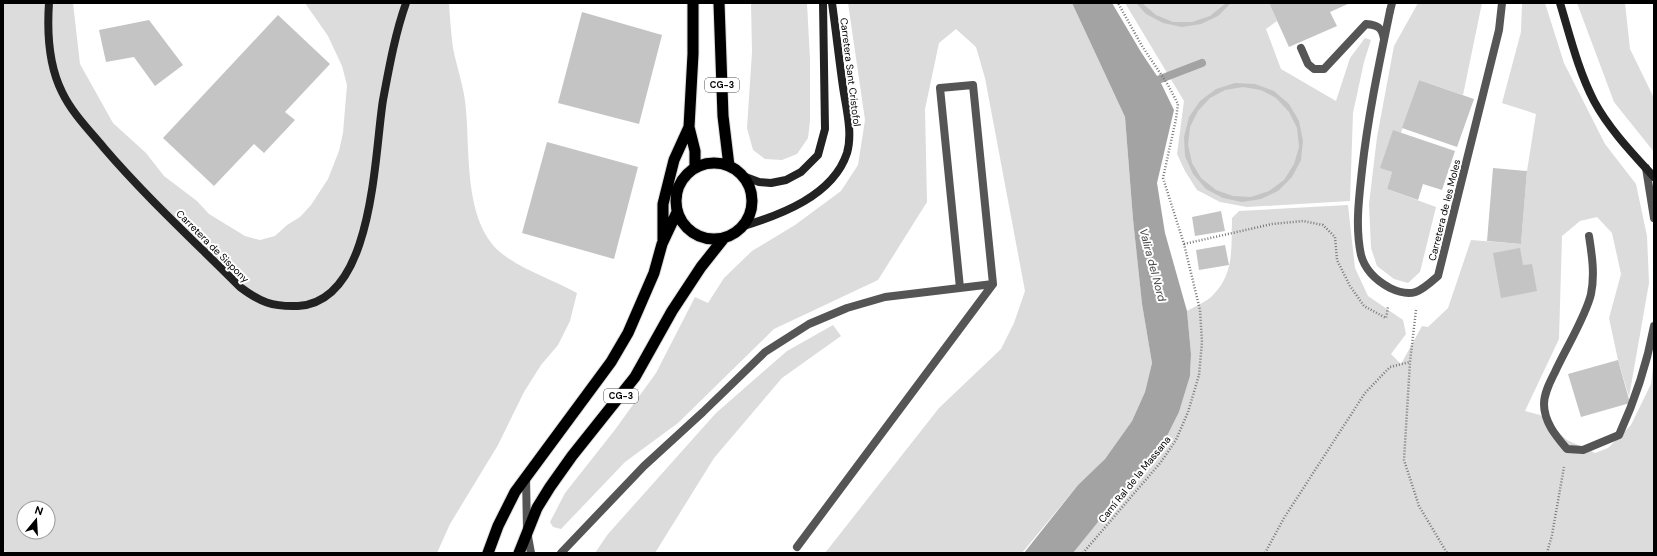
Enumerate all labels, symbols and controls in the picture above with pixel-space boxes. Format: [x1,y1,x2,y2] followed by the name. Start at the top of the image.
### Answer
[837,17,864,127] street label: Carretera Sant Cristofol
[705,78,739,92] road number: CG-3
[1426,158,1463,262] street label: Carretera de les Moles
[173,207,252,286] street label: Carretera de Sispony
[1137,227,1169,303] water label: Valira del Nord
[604,389,638,403] road number: CG-3
[1095,433,1173,525] street label: Camí Ral de la Massana
[16,500,56,540] north arrow
[33,503,45,518] text: N

